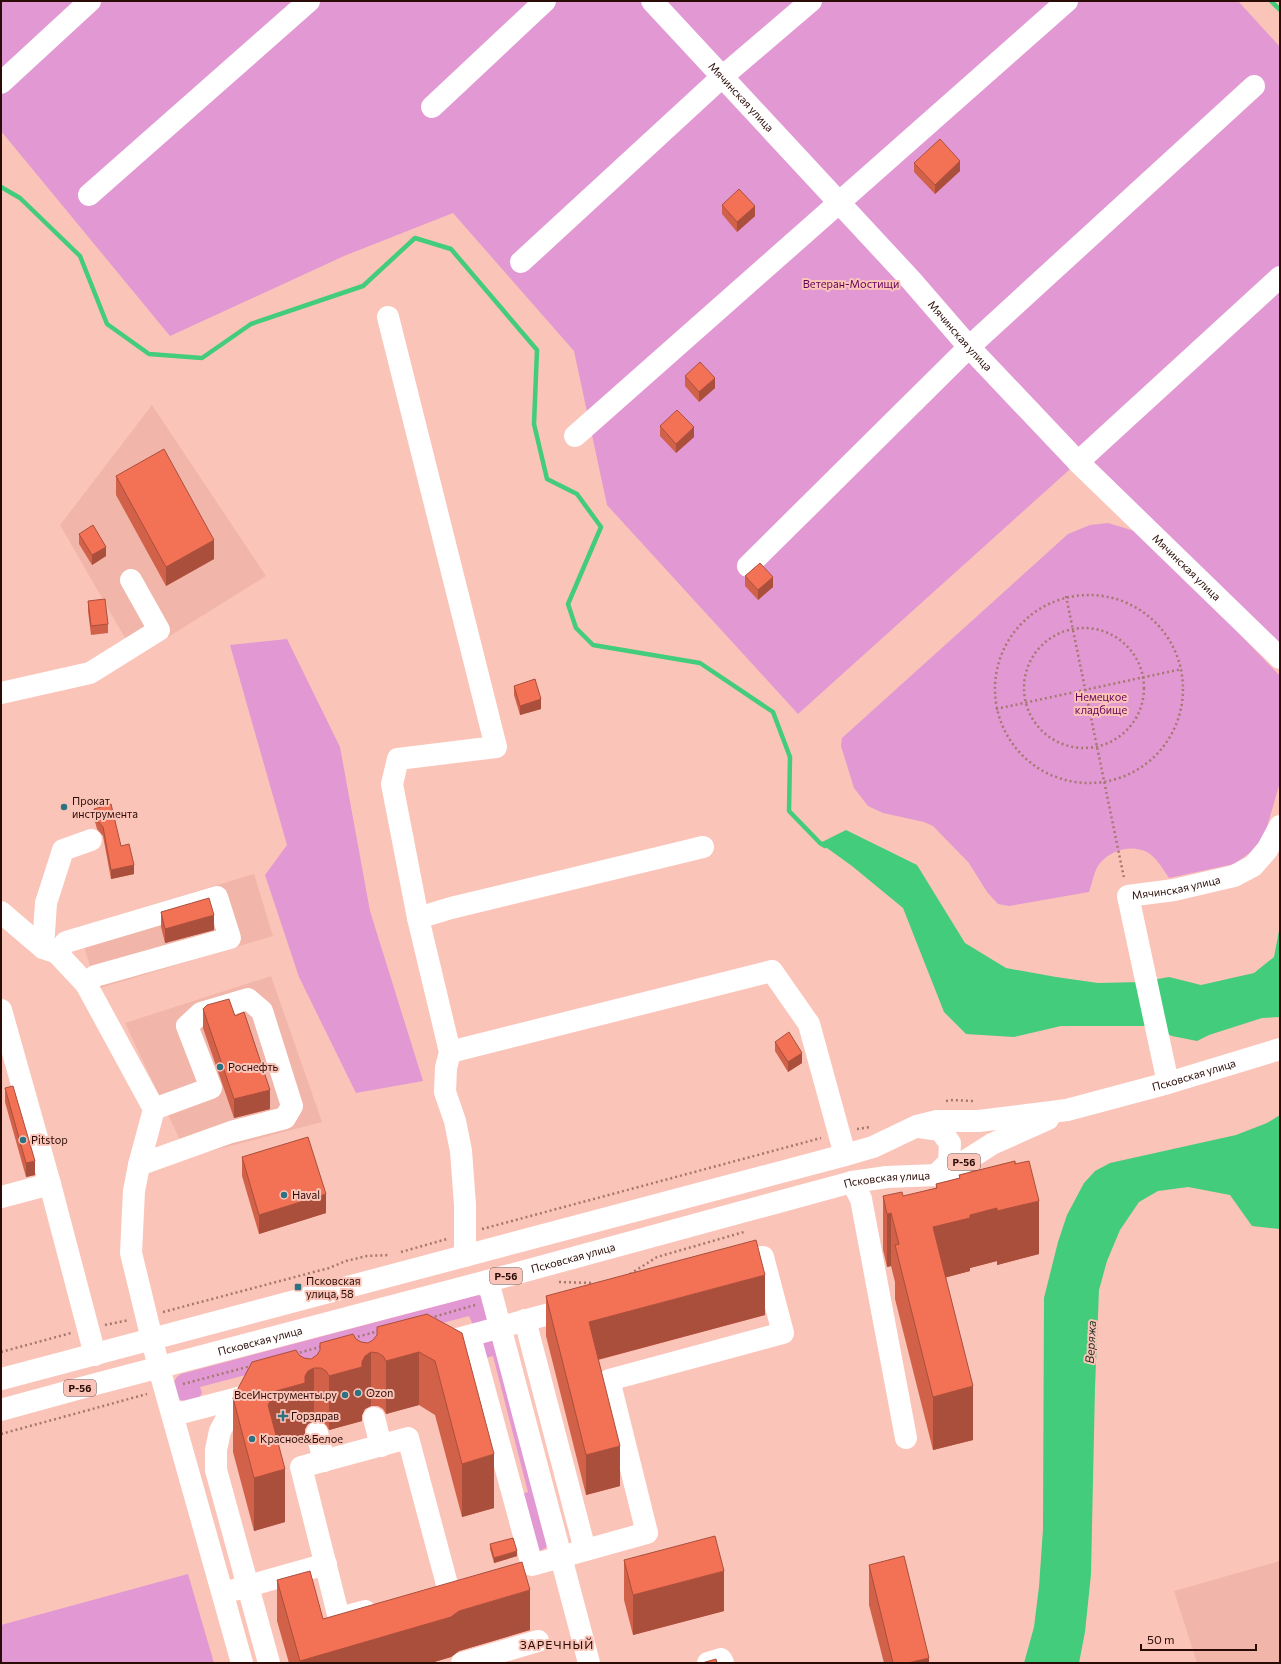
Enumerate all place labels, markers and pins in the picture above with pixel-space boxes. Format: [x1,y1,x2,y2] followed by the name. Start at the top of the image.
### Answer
[72,794,138,820] place label: Прокат инструмента
[59,802,69,812] marker: Прокат инструмента
[228,1060,279,1073] place label: Роснефть
[215,1062,225,1072] marker: Роснефть
[31,1133,68,1146] place label: Pitstop
[18,1135,28,1145] marker: Pitstop
[292,1188,320,1201] place label: Haval
[279,1190,289,1200] marker: Haval
[306,1274,361,1300] place label: Псковская улица, 58
[293,1282,303,1292] marker: Псковская улица, 58
[366,1386,393,1399] place label: Ozon
[234,1388,337,1401] place label: ВсеИнструменты.ру
[353,1388,363,1398] marker: Ozon
[340,1390,350,1400] marker: ВсеИнструменты.ру
[291,1409,339,1422] place label: Горздрав
[278,1411,288,1421] marker: Горздрав
[260,1432,343,1445] place label: Красное&Белое
[247,1434,257,1444] marker: Красное&Белое

